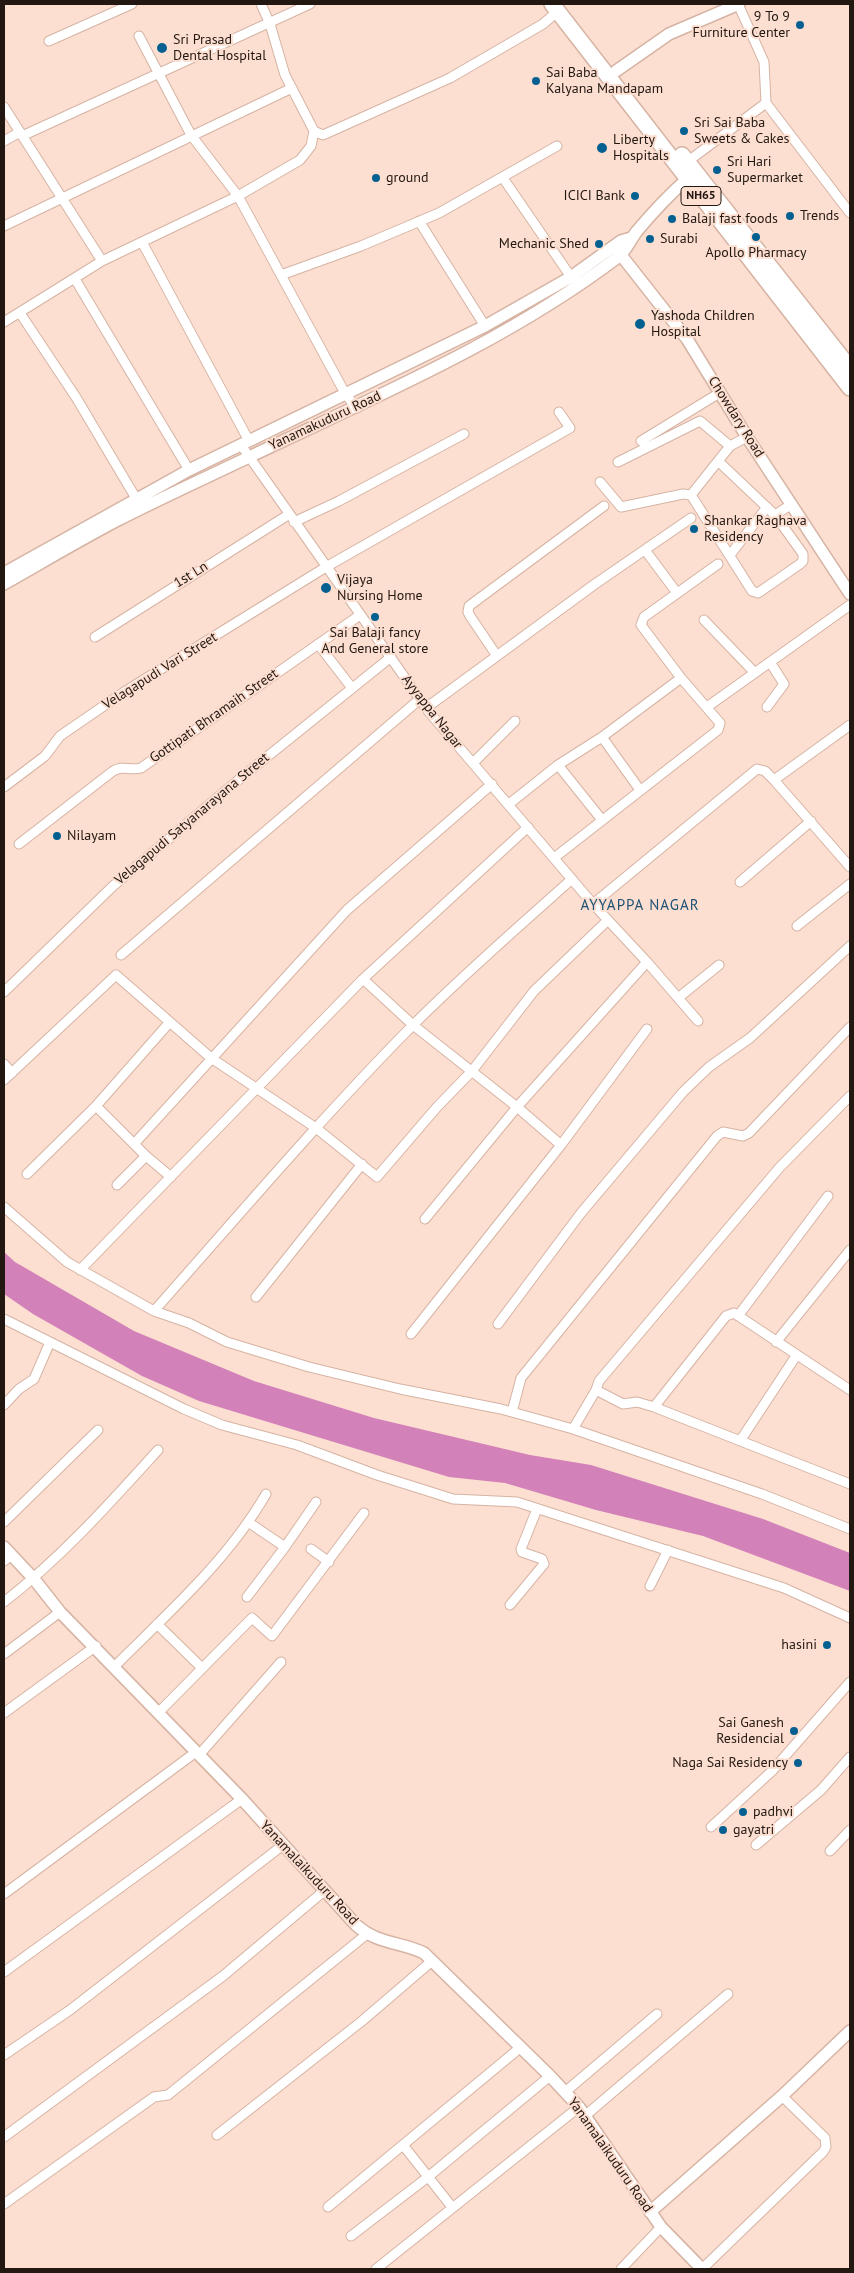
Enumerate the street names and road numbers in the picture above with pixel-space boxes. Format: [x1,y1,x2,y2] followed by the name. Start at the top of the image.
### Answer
[681,187,721,206] road number: NH65
[704,373,768,461] street label: Chowdary Road
[266,388,384,454] street label: Yanamakuduru Road
[171,558,211,592] street label: 1st Ln
[100,629,220,713] street label: Velagapudi Vari Street
[147,665,281,767] street label: Gottipati Bhramaih Street
[398,672,466,752] street label: Ayyappa Nagar
[111,749,273,889] street label: Velagapudi Satyanarayana Street
[256,1817,362,1929] street label: Yanamalaikuduru Road
[564,2094,656,2216] street label: Yanamalaikuduru Road

